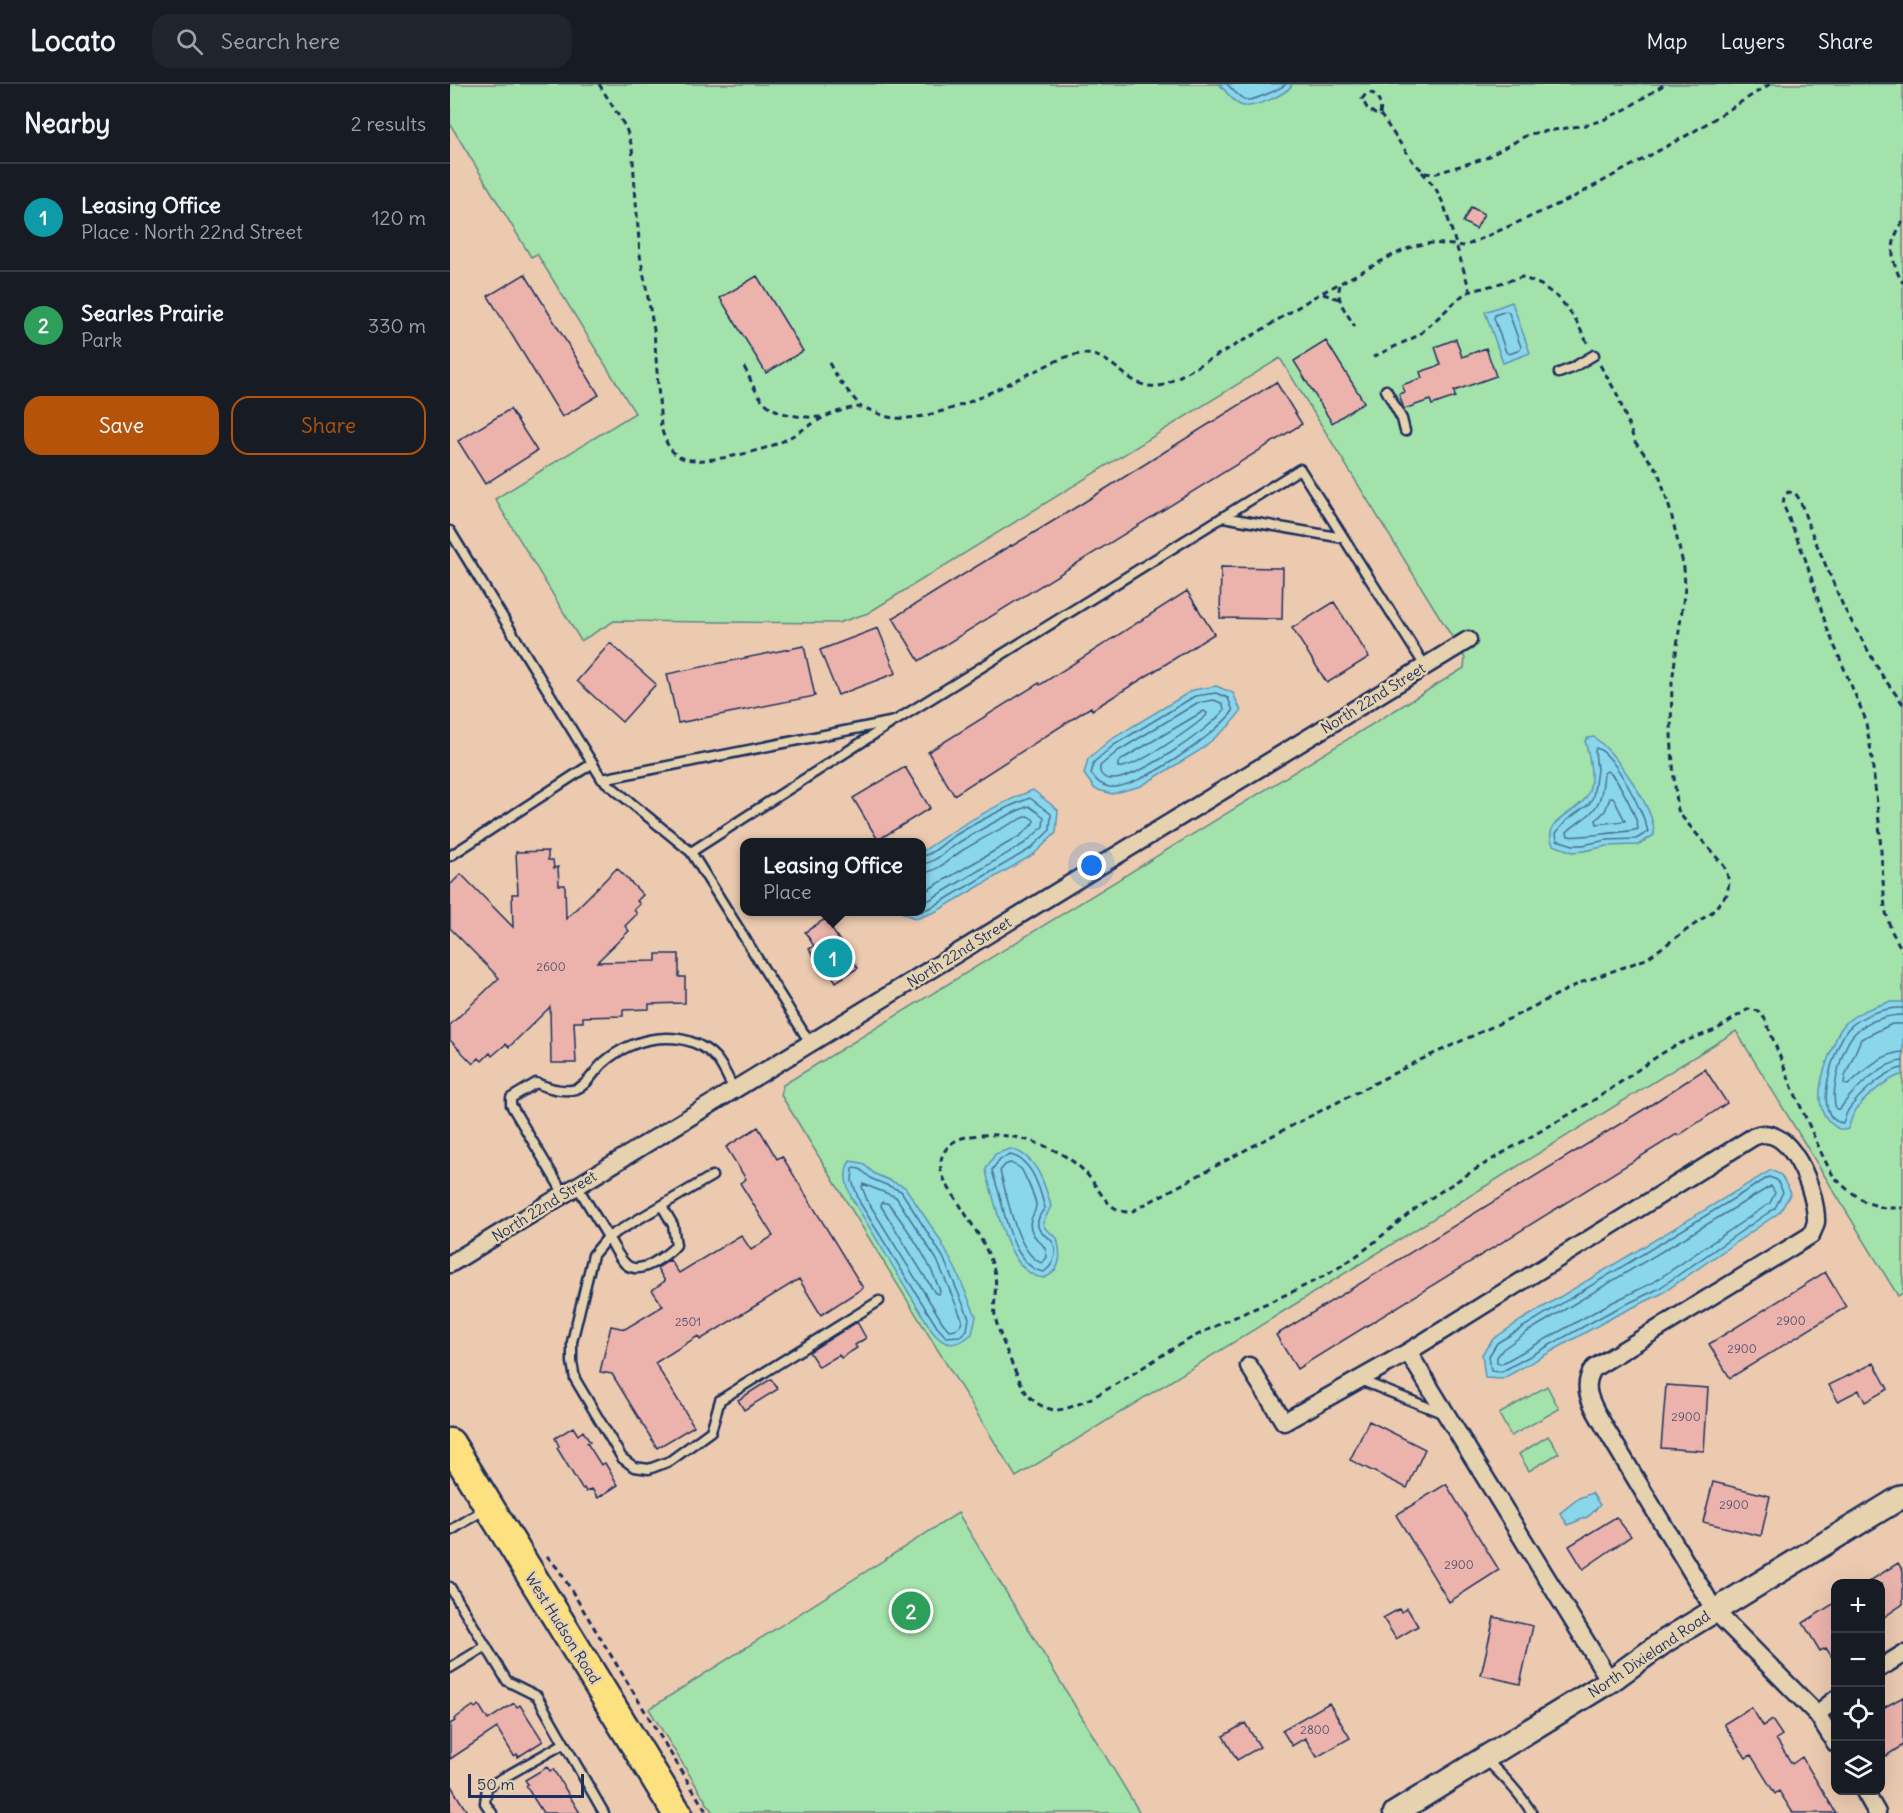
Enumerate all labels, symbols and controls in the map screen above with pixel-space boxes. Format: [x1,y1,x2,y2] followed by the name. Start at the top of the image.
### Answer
[152,14,572,68] search box
[30,23,116,59] text: Locato
[173,25,206,58] icon: search
[221,27,340,55] text: Search here
[1647,28,1687,55] text: Map
[1720,28,1785,55] text: Layers
[1818,28,1873,55] text: Share
[24,107,110,140] text: Nearby
[351,111,426,136] text: 2 results
[81,191,221,219] text: Leasing Office
[40,205,47,230] text: 1
[372,205,426,230] text: 120 m
[81,219,303,244] text: Place · North 22nd Street
[81,299,224,327] text: Searles Prairie
[38,313,49,338] text: 2
[368,313,426,338] text: 330 m
[81,327,122,352] text: Park
[24,396,219,455] button: Save
[231,396,426,455] button: Share
[1317,658,1429,738] street label: North 22nd Street
[740,838,926,916] popup
[763,851,903,879] text: Leasing Office
[1077,851,1106,880] your location
[763,879,811,904] text: Place
[903,912,1015,992] street label: North 22nd Street
[814,936,853,980] pin: 1
[536,959,566,974] house number: 2600
[488,1166,600,1246] street label: North 22nd Street
[1776,1313,1806,1328] house number: 2900
[675,1314,701,1329] house number: 2501
[1727,1341,1757,1356] house number: 2900
[1671,1409,1701,1424] house number: 2900
[1719,1497,1749,1512] house number: 2900
[1444,1557,1474,1572] house number: 2900
[521,1569,605,1687] street label: West Hudson Road
[1831,1579,1885,1795] map controls
[1831,1579,1885,1633] button: +
[892,1588,930,1634] pin: 2
[1584,1606,1714,1702] street label: North Dixieland Road
[1831,1633,1885,1687] button: −
[1831,1687,1885,1741] button: locate
[1300,1722,1330,1737] house number: 2800
[1831,1741,1885,1795] button: layers
[468,1771,584,1798] scale bar
[477,1774,515,1794] text: 50 m

